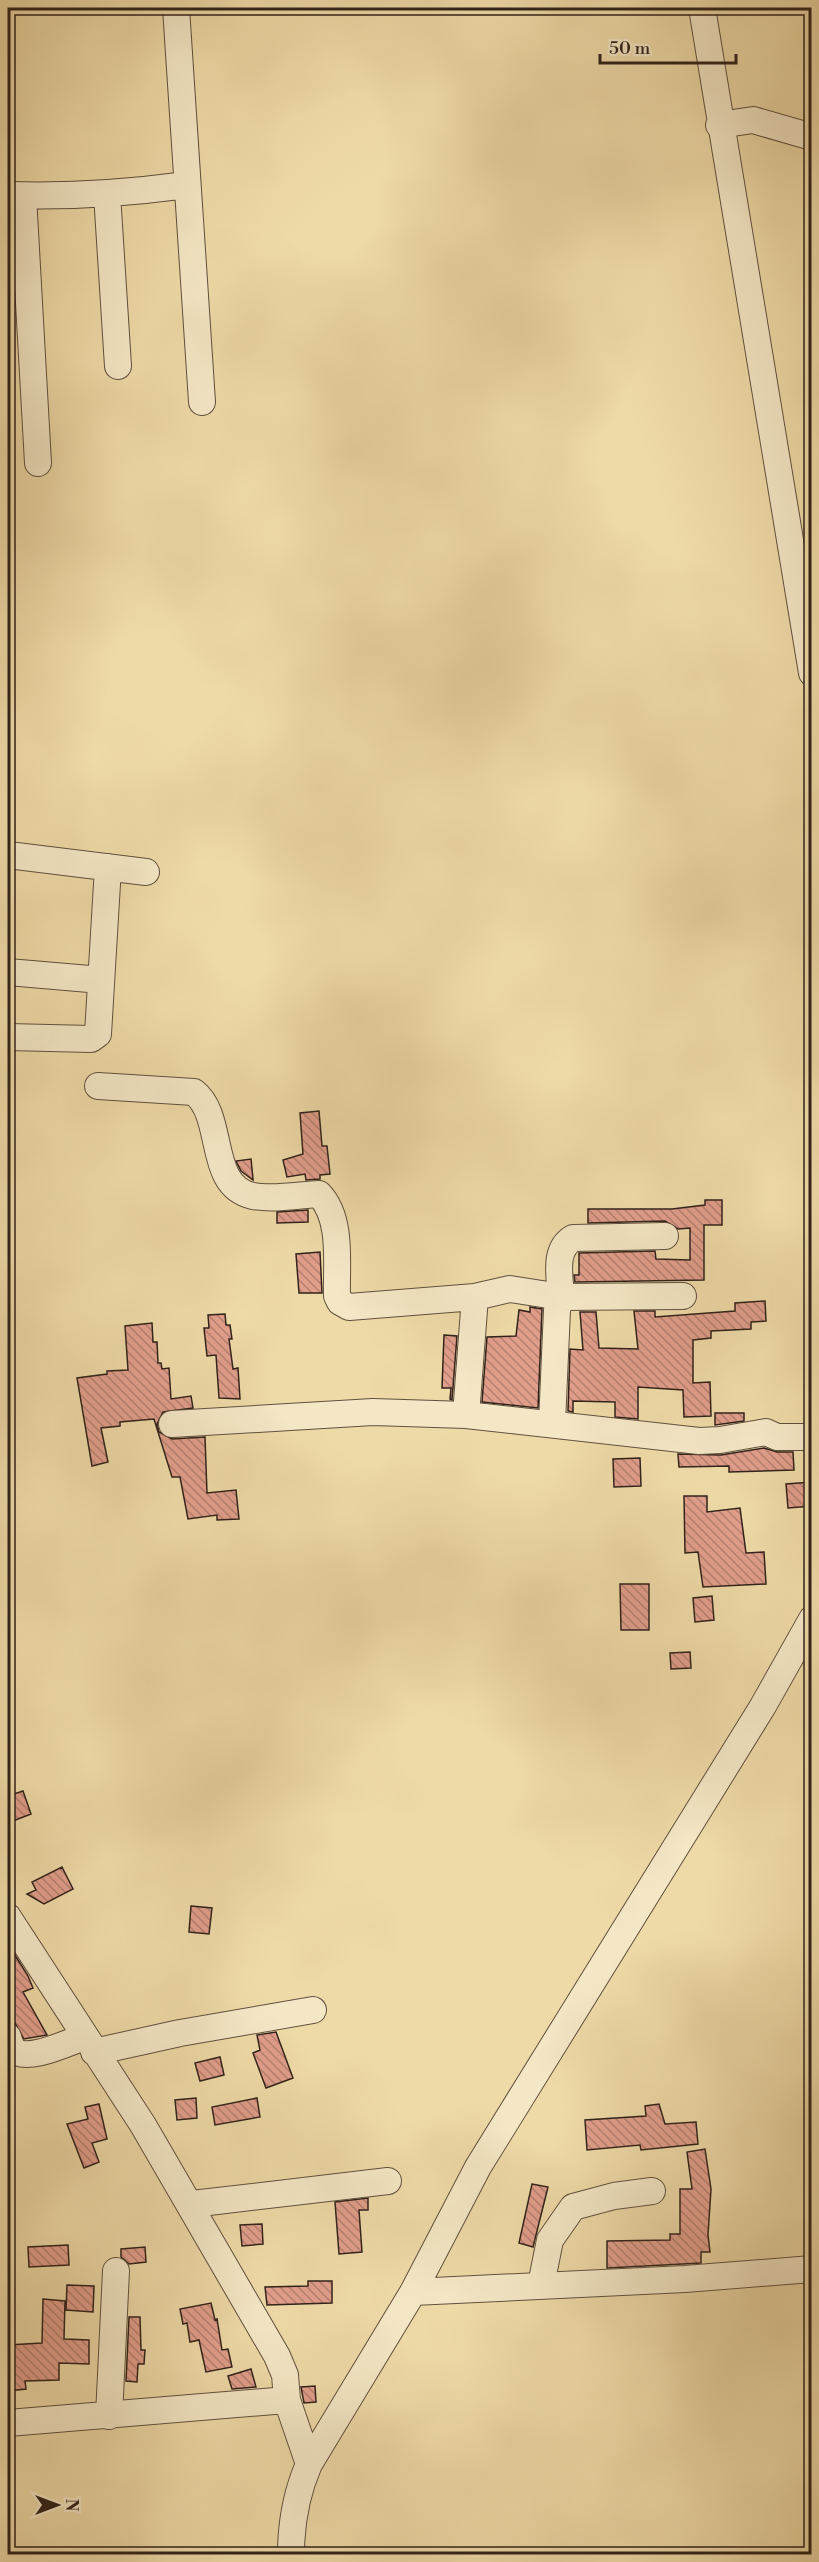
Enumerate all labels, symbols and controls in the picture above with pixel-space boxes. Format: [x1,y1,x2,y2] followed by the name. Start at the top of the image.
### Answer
[600,27,736,65] scale bar
[609,37,651,60] text: 50 m
[27,2475,87,2535] north arrow
[61,2499,81,2512] text: N

